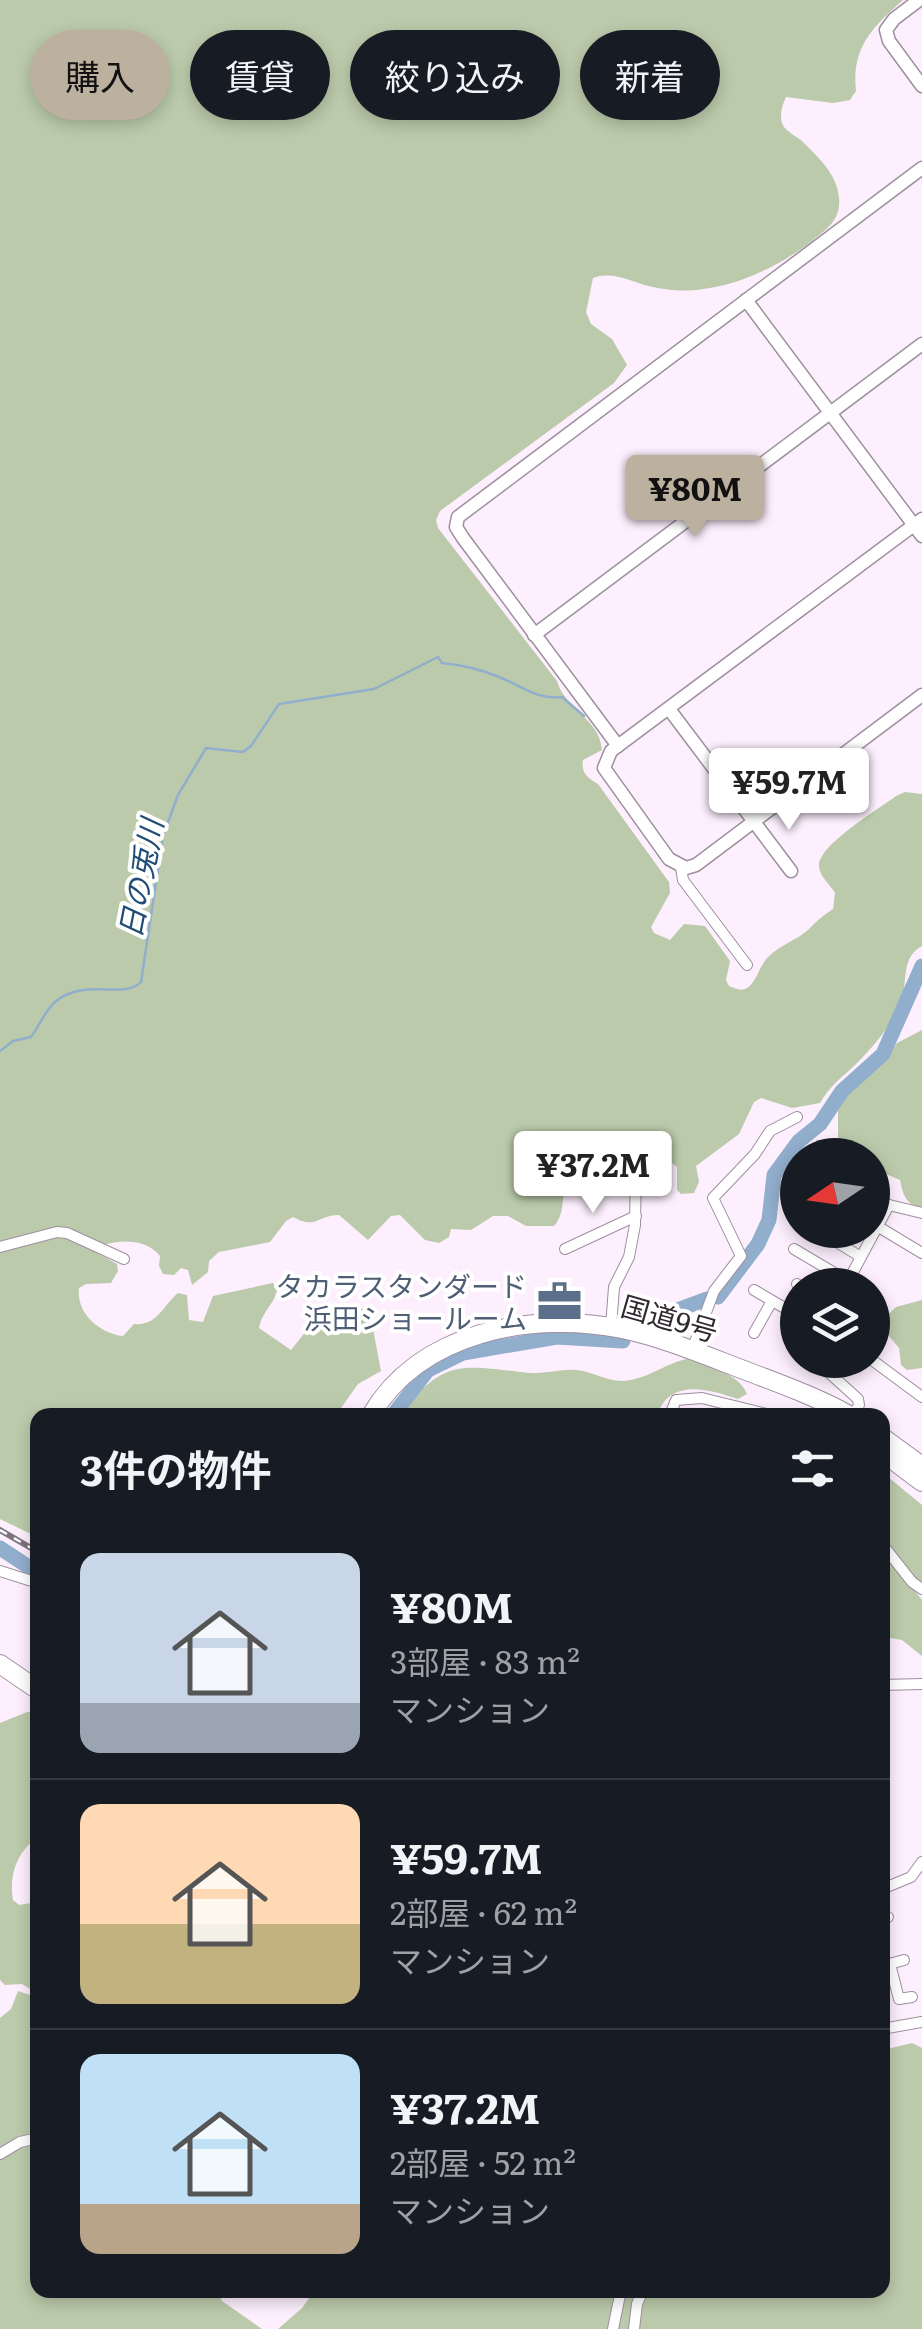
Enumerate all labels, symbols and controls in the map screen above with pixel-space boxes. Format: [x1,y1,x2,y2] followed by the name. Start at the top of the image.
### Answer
[30,30,170,120] chip: 購入
[190,30,330,120] chip: 賃貸
[350,30,560,120] chip: 絞り込み
[580,30,720,120] chip: 新着
[636,455,754,540] pin: ¥80M
[648,463,742,511] text: ¥80M
[708,748,870,833] pin: ¥59.7M
[731,756,847,804] text: ¥59.7M
[106,812,173,941] water label: 日の兎川
[512,1131,674,1216] pin: ¥37.2M
[780,1138,890,1248] north arrow
[780,1138,890,1378] map controls
[536,1139,650,1187] text: ¥37.2M
[276,1264,527,1338] place label: タカラスタンダード 浜田ショールーム
[780,1268,890,1378] button: layers
[536,1277,584,1325] office icon: タカラスタンダード 浜田ショールーム
[617,1283,723,1351] street label: 国道9号
[80,1437,271,1499] text: 3件の物件
[785,1441,840,1496] icon: filters
[390,1574,513,1636] text: ¥80M
[160,1593,280,1713] icon: home
[390,1636,580,1684] text: 3部屋 · 83 m²
[390,1684,550,1732] text: マンション
[390,1825,542,1887] text: ¥59.7M
[160,1844,280,1964] icon: home
[390,1887,577,1935] text: 2部屋 · 62 m²
[390,1935,550,1983] text: マンション
[390,2075,540,2137] text: ¥37.2M
[160,2094,280,2214] icon: home
[390,2137,576,2185] text: 2部屋 · 52 m²
[390,2185,550,2233] text: マンション

